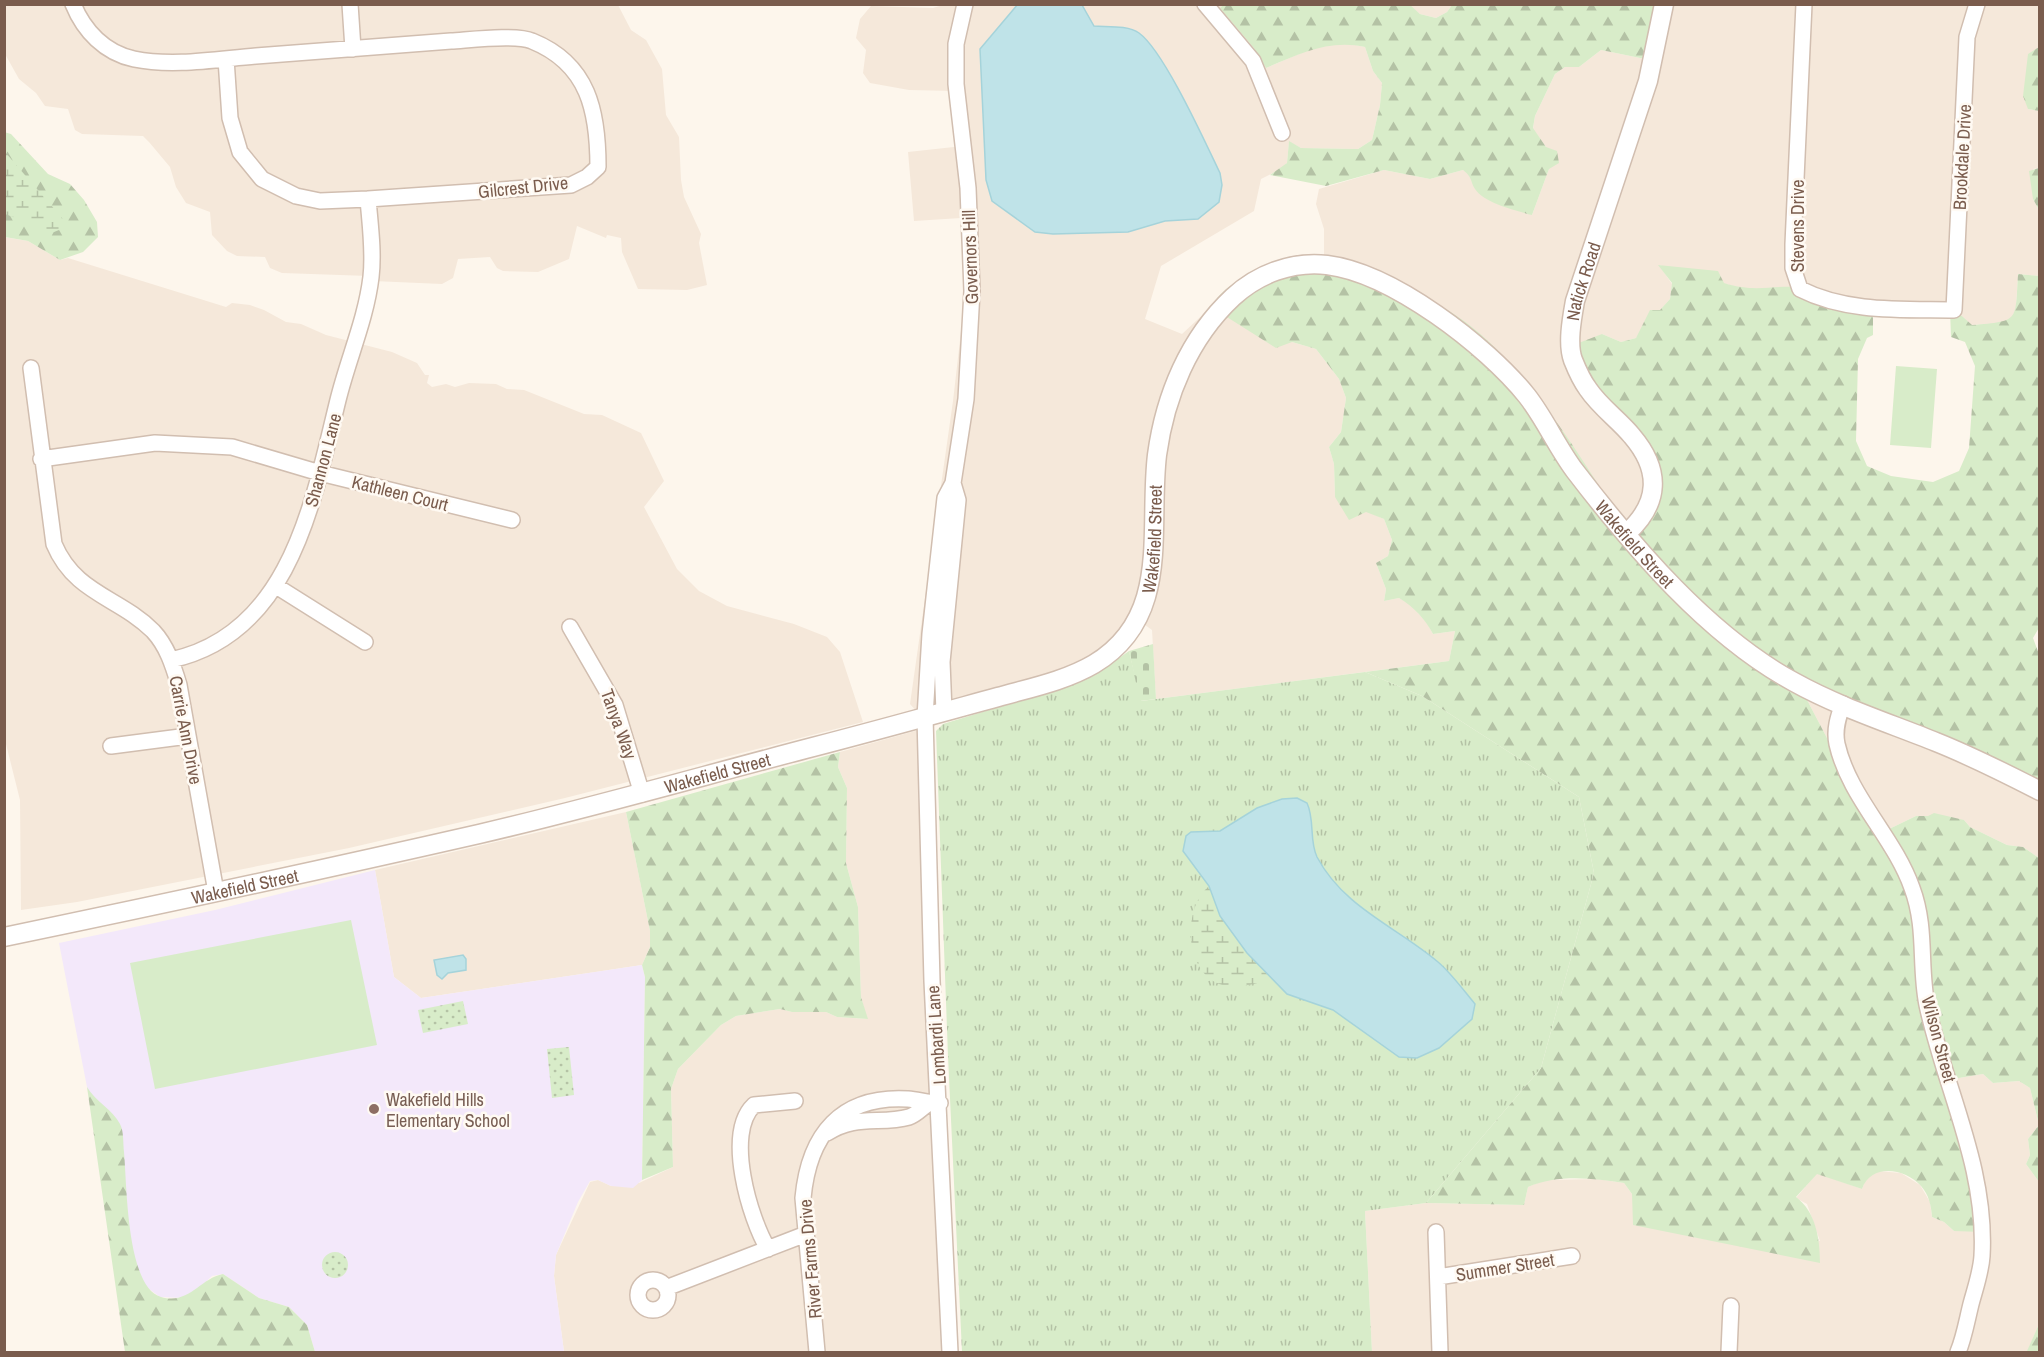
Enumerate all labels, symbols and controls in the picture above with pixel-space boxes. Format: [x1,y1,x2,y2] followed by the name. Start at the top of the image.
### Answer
[1947,104,1977,210] street label: Brookdale Drive
[477,170,569,204] street label: Gilcrest Drive
[1785,180,1810,272] street label: Stevens Drive
[956,209,984,305] street label: Governors Hill
[1559,239,1606,322] street label: Natick Road
[298,410,348,510] street label: Shannon Lane
[349,469,451,517] street label: Kathleen Court
[1135,484,1167,596] street label: Wakefield Street
[1590,495,1680,593] street label: Wakefield Street
[163,674,209,786] street label: Carrie Ann Drive
[595,686,643,763] street label: Tanya Way
[661,746,773,799] street label: Wakefield Street
[189,862,300,910] street label: Wakefield Street
[920,985,952,1085] street label: Lombardi Lane
[1915,993,1963,1085] street label: Wilson Street
[386,1087,510,1133] place label: Wakefield Hills Elementary School
[367,1102,381,1116] marker: Wakefield Hills Elementary School
[792,1198,828,1320] street label: River Farms Drive
[1454,1247,1556,1287] street label: Summer Street

